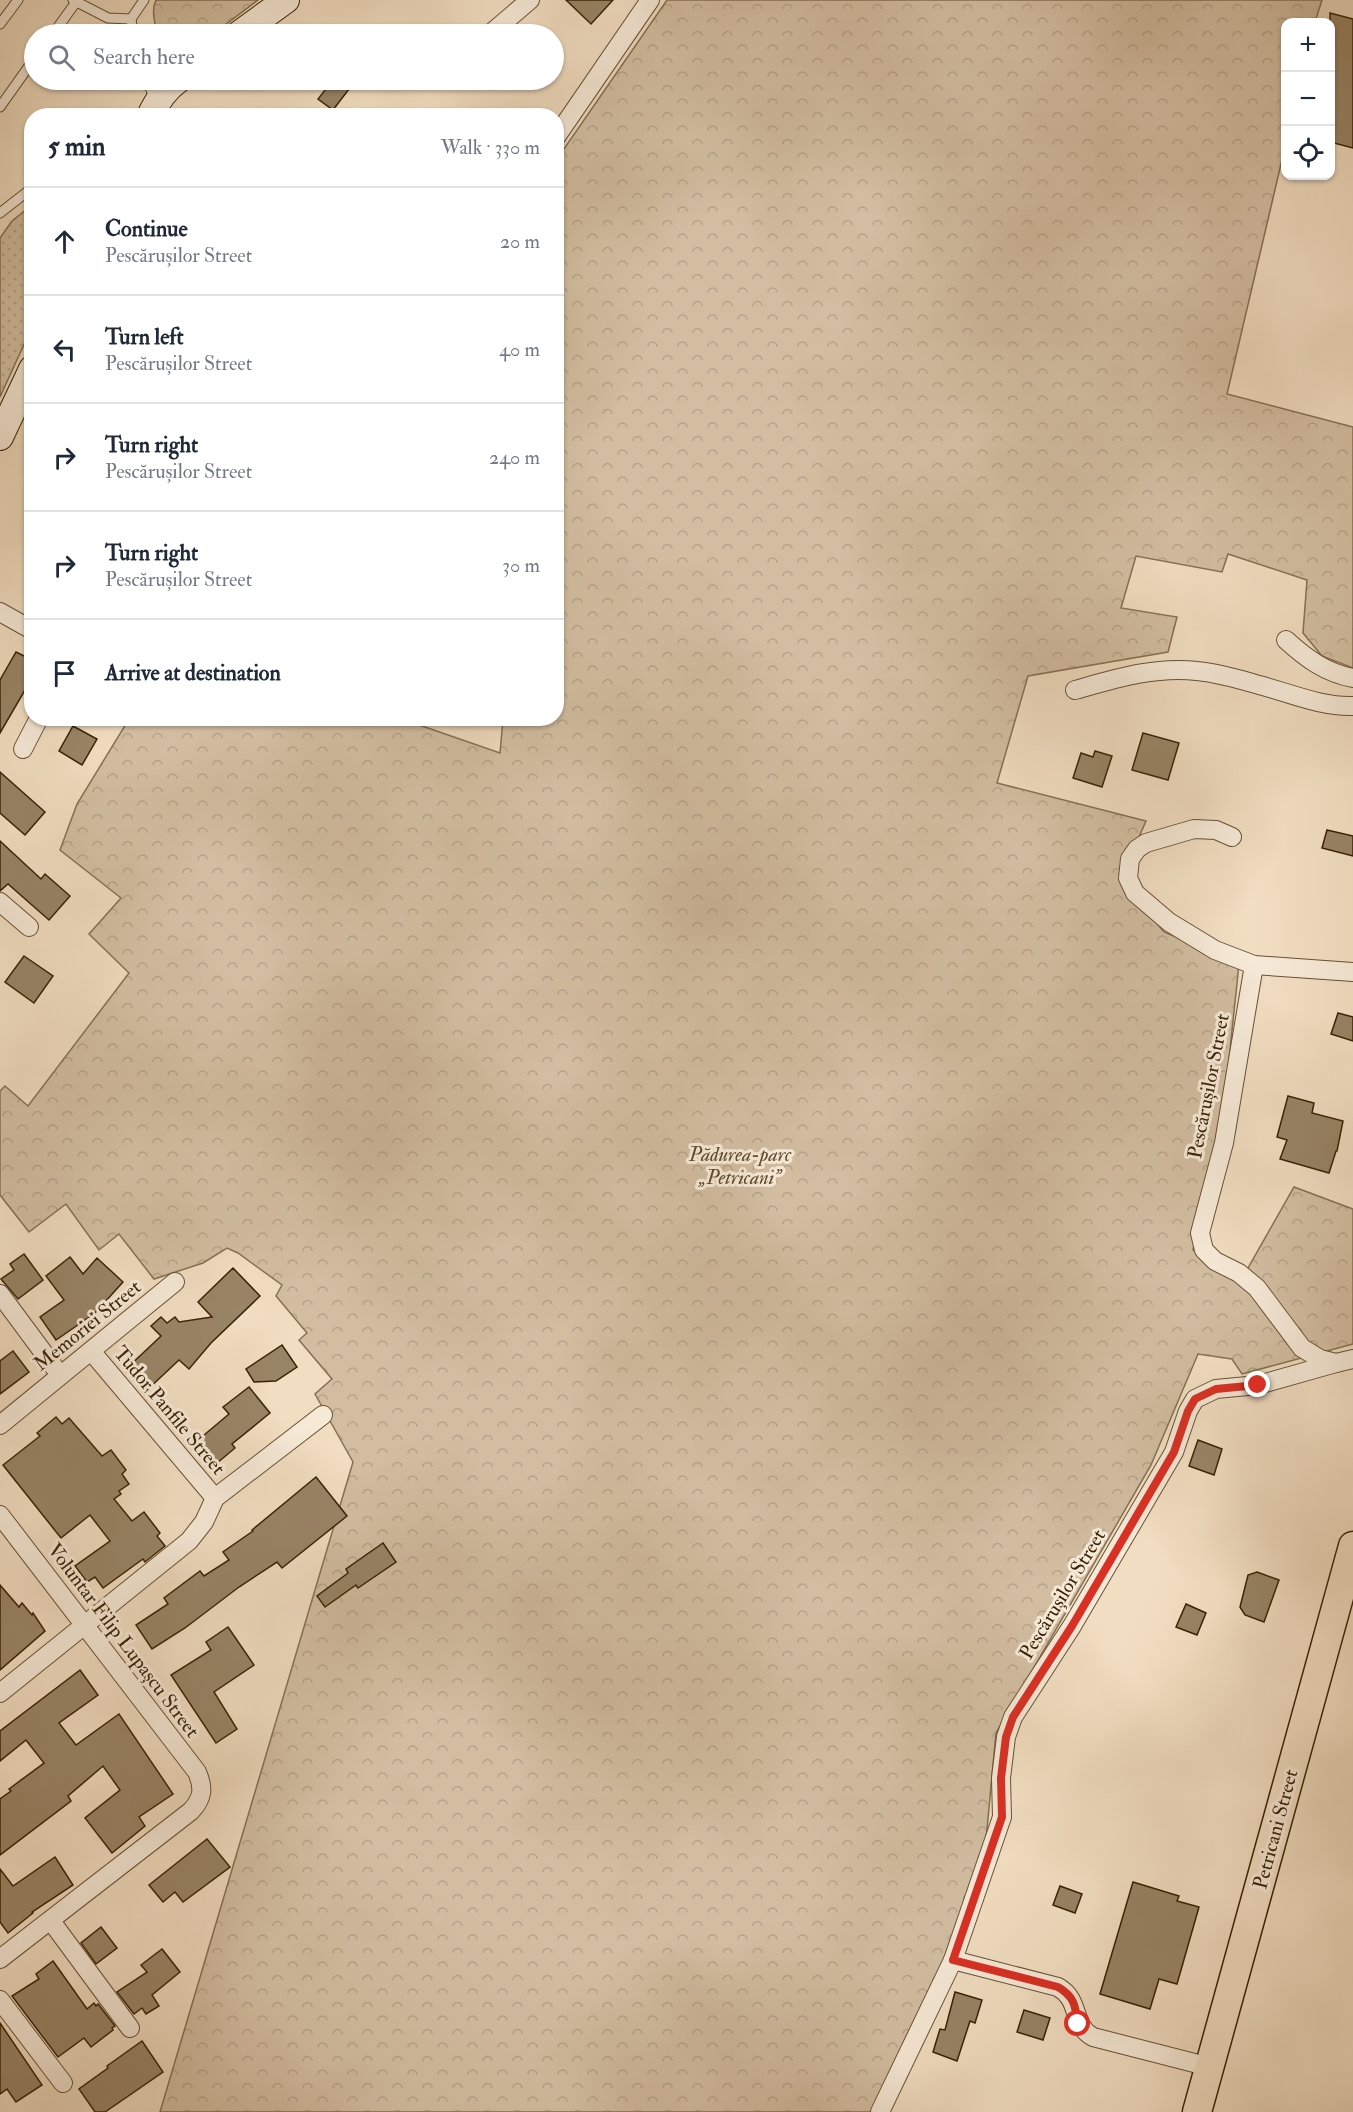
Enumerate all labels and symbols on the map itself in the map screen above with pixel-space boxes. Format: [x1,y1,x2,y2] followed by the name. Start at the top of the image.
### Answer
[1182,1011,1235,1161] street label: Pescărușilor Street
[688,1142,792,1190] park label: Pădurea-parc „Petricani”
[28,1274,147,1376] street label: Memoriei Street
[108,1341,231,1480] street label: Tudor Panfile Street
[1244,1371,1270,1397] route end
[1014,1524,1111,1664] street label: Pescărușilor Street
[41,1538,205,1744] street label: Voluntar Filip Lupașcu Street
[1247,1766,1304,1892] street label: Petricani Street
[1064,2010,1090,2036] route start

